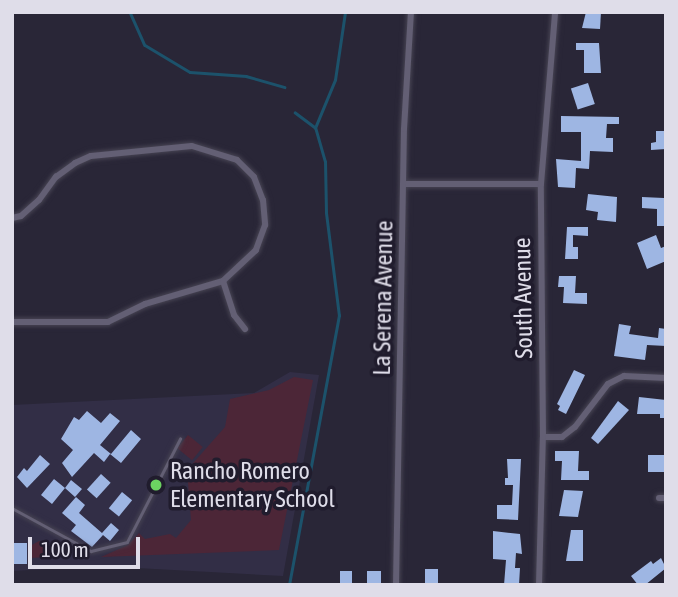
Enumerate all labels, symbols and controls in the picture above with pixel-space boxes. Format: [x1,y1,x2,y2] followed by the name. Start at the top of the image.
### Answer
[367,220,399,376] street label: La Serena Avenue
[508,237,538,359] street label: South Avenue
[170,457,335,513] place label: Rancho Romero Elementary School
[148,477,164,493] marker: Rancho Romero Elementary School
[32,524,144,568] scale bar
[41,537,89,561] text: 100 m

